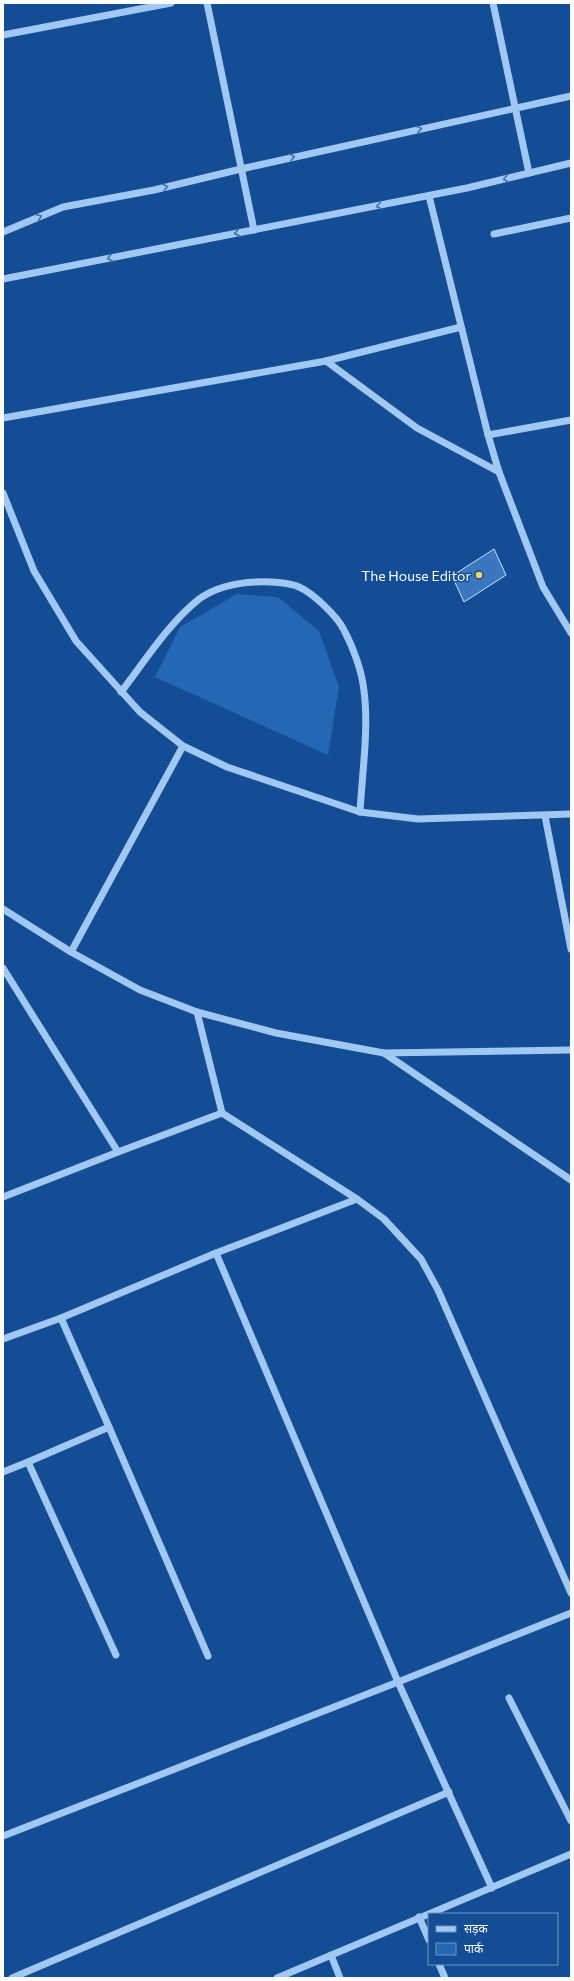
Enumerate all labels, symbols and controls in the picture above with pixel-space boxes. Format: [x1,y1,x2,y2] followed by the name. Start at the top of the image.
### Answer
[416,126,422,134] one-way arrow
[289,154,295,162] one-way arrow
[503,174,510,183] one-way arrow
[162,184,169,192] one-way arrow
[376,201,382,209] one-way arrow
[35,214,43,222] one-way arrow
[234,229,240,237] one-way arrow
[107,254,113,262] one-way arrow
[361,567,471,584] place label: The House Editor
[474,570,484,580] marker: The House Editor
[428,1913,558,1965] legend
[464,1921,489,1936] text: सड़क
[464,1941,484,1955] text: पार्क

